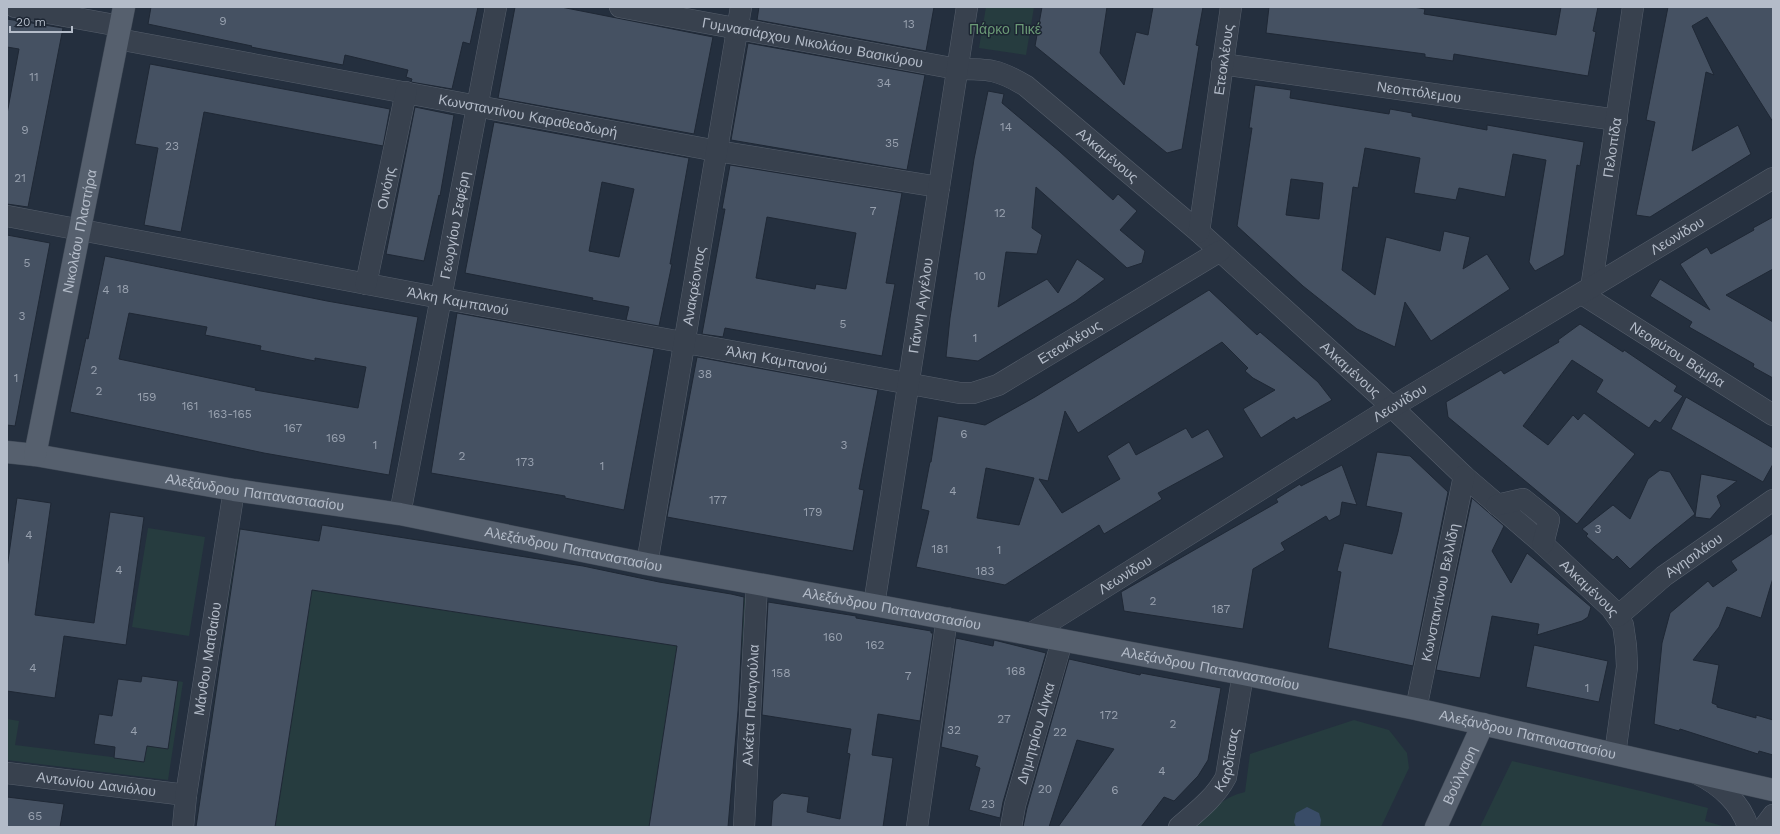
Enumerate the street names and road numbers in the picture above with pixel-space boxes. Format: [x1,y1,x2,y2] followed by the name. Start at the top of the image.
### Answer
[701,14,924,71] street label: Γυμνασιάρχου Νικολάου Βασικύρου
[1211,23,1236,96] street label: Ετεοκλέους
[1376,78,1462,106] street label: Νεοπτόλεμου
[437,91,619,140] street label: Κωνσταντίνου Καραθεοδωρή
[1600,117,1624,179] street label: Πελοπίδα
[1074,124,1142,186] street label: Αλκαμένους
[374,165,398,211] street label: Οινόης
[59,168,100,295] street label: Νικολάου Πλαστήρα
[437,170,473,280] street label: Γεωργίου Σεφέρη
[1647,213,1707,258] street label: Λεωνίδου
[679,245,709,327] street label: Ανακρέοντος
[905,257,936,355] street label: Γιάννη Αγγέλου
[406,284,510,318] street label: Άλκη Καμπανού
[1035,316,1104,367] street label: Ετεοκλέους
[1627,319,1728,390] street label: Νεοφύτου Βάμβα
[1317,338,1384,401] street label: Αλκαμένους
[725,342,829,377] street label: Άλκη Καμπανού
[1370,380,1429,425] street label: Λεωνίδου
[164,470,345,514] street label: Αλεξάνδρου Παπαναστασίου
[1418,522,1462,663] street label: Κωνσταντίνου Βελλίδη
[483,523,664,575] street label: Αλεξάνδρου Παπαναστασίου
[1662,530,1725,581] street label: Αγησιλάου
[1095,552,1155,597] street label: Λεωνίδου
[1557,556,1622,620] street label: Αλκαμένους
[802,584,982,633] street label: Αλεξάνδρου Παπαναστασίου
[191,601,224,717] street label: Μάνθου Ματθαίου
[1120,643,1301,693] street label: Αλεξάνδρου Παπαναστασίου
[739,644,762,766] street label: Αλκέτα Παναγούλια
[1013,681,1058,786] street label: Δημητρίου Δίγκα
[1438,707,1617,762] street label: Αλεξάνδρου Παπαναστασίου
[1211,727,1242,795] street label: Καρδίτσας
[1439,743,1480,807] street label: Βούλγαρη
[36,769,157,799] street label: Αντωνίου Δανιόλου

